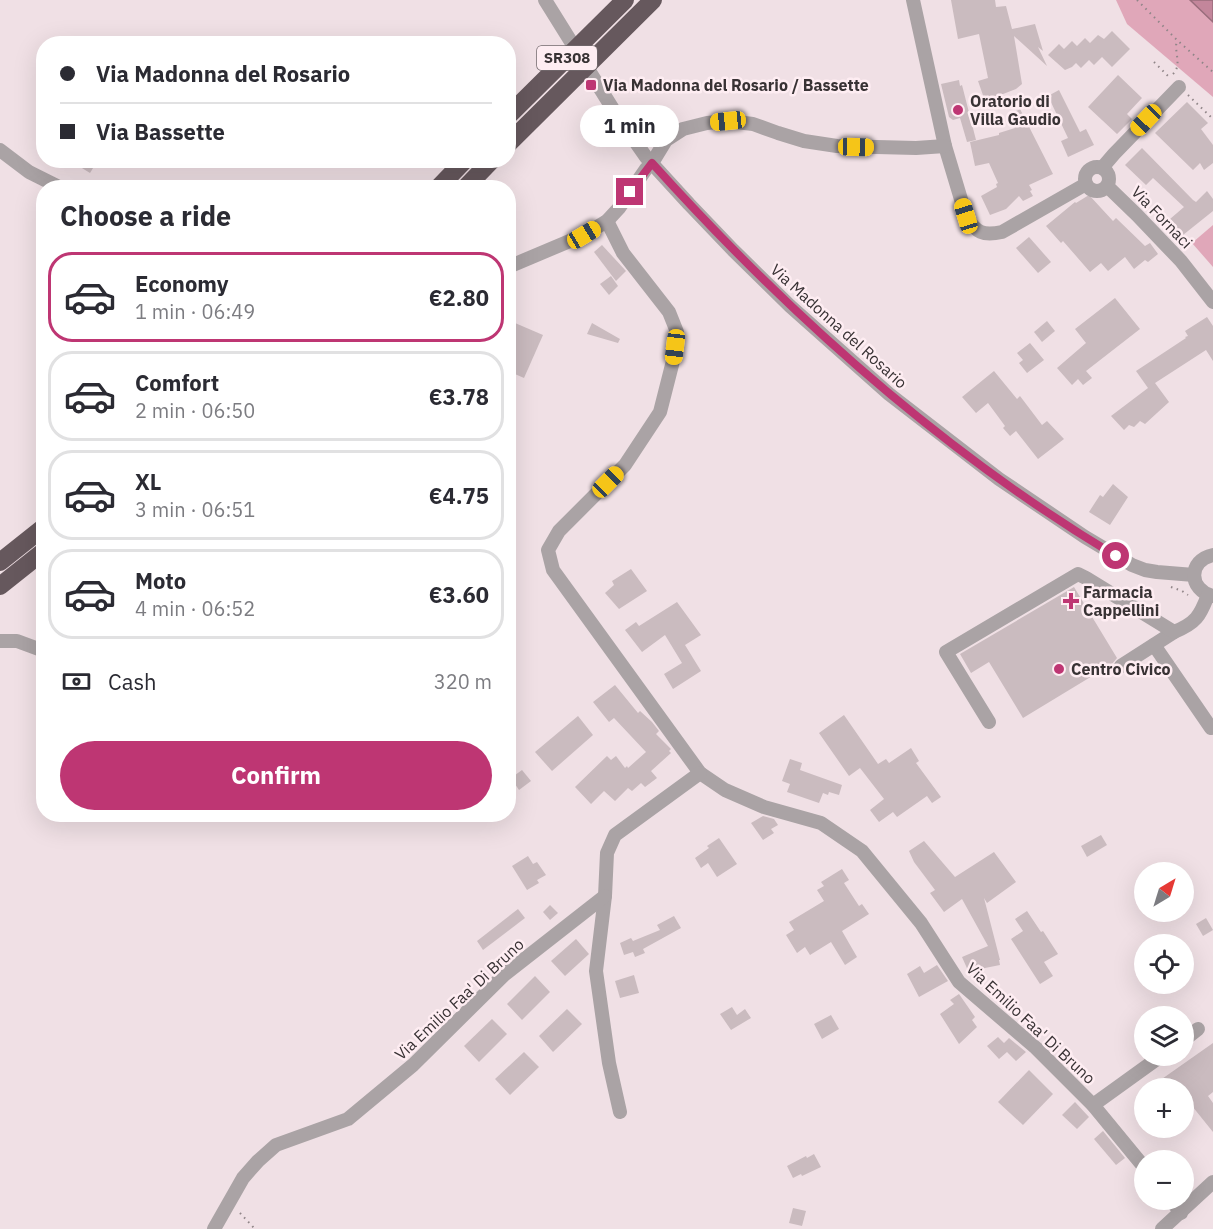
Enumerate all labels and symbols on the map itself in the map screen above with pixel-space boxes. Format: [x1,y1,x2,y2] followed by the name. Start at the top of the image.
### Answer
[537,46,597,70] road number: SR308
[603,75,869,95] place label: Via Madonna del Rosario / Bassette
[584,78,598,92] marker: Via Madonna del Rosario / Bassette
[970,91,1061,129] place label: Oratorio di Villa Gaudio
[1127,101,1165,139] car
[951,103,965,117] marker: Oratorio di Villa Gaudio
[580,105,680,147] callout: 1 min
[709,110,747,132] car
[838,138,874,156] car
[616,178,643,205] route end
[1127,182,1197,252] street label: Via Fornaci
[952,196,980,236] car
[564,218,604,252] car
[767,259,911,393] street label: Via Madonna del Rosario
[664,328,686,366] car
[589,463,627,501] car
[1102,542,1129,569] route start
[1083,582,1159,620] place label: Farmacia Cappellini
[1064,594,1078,608] marker: Farmacia Cappellini
[1071,659,1171,679] place label: Centro Civico
[1052,662,1066,676] marker: Centro Civico
[1134,862,1194,922] north arrow
[390,934,528,1064] street label: Via Emilio Faa' Di Bruno
[962,958,1100,1088] street label: Via Emilio Faa' Di Bruno

